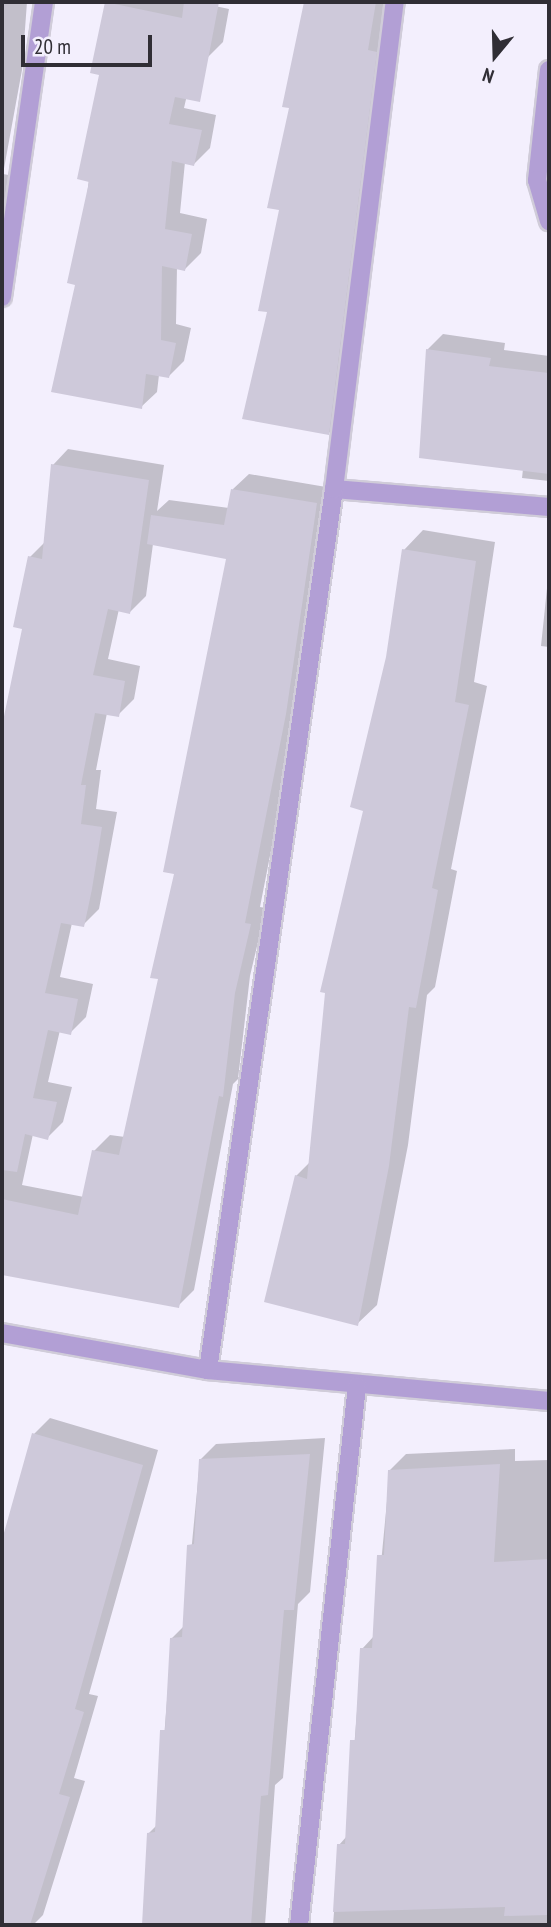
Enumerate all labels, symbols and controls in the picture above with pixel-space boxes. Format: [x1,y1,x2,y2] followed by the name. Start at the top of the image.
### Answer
[24,21,156,65] scale bar
[460,21,530,91] north arrow
[34,33,71,60] text: 20 m
[479,63,497,89] text: N

